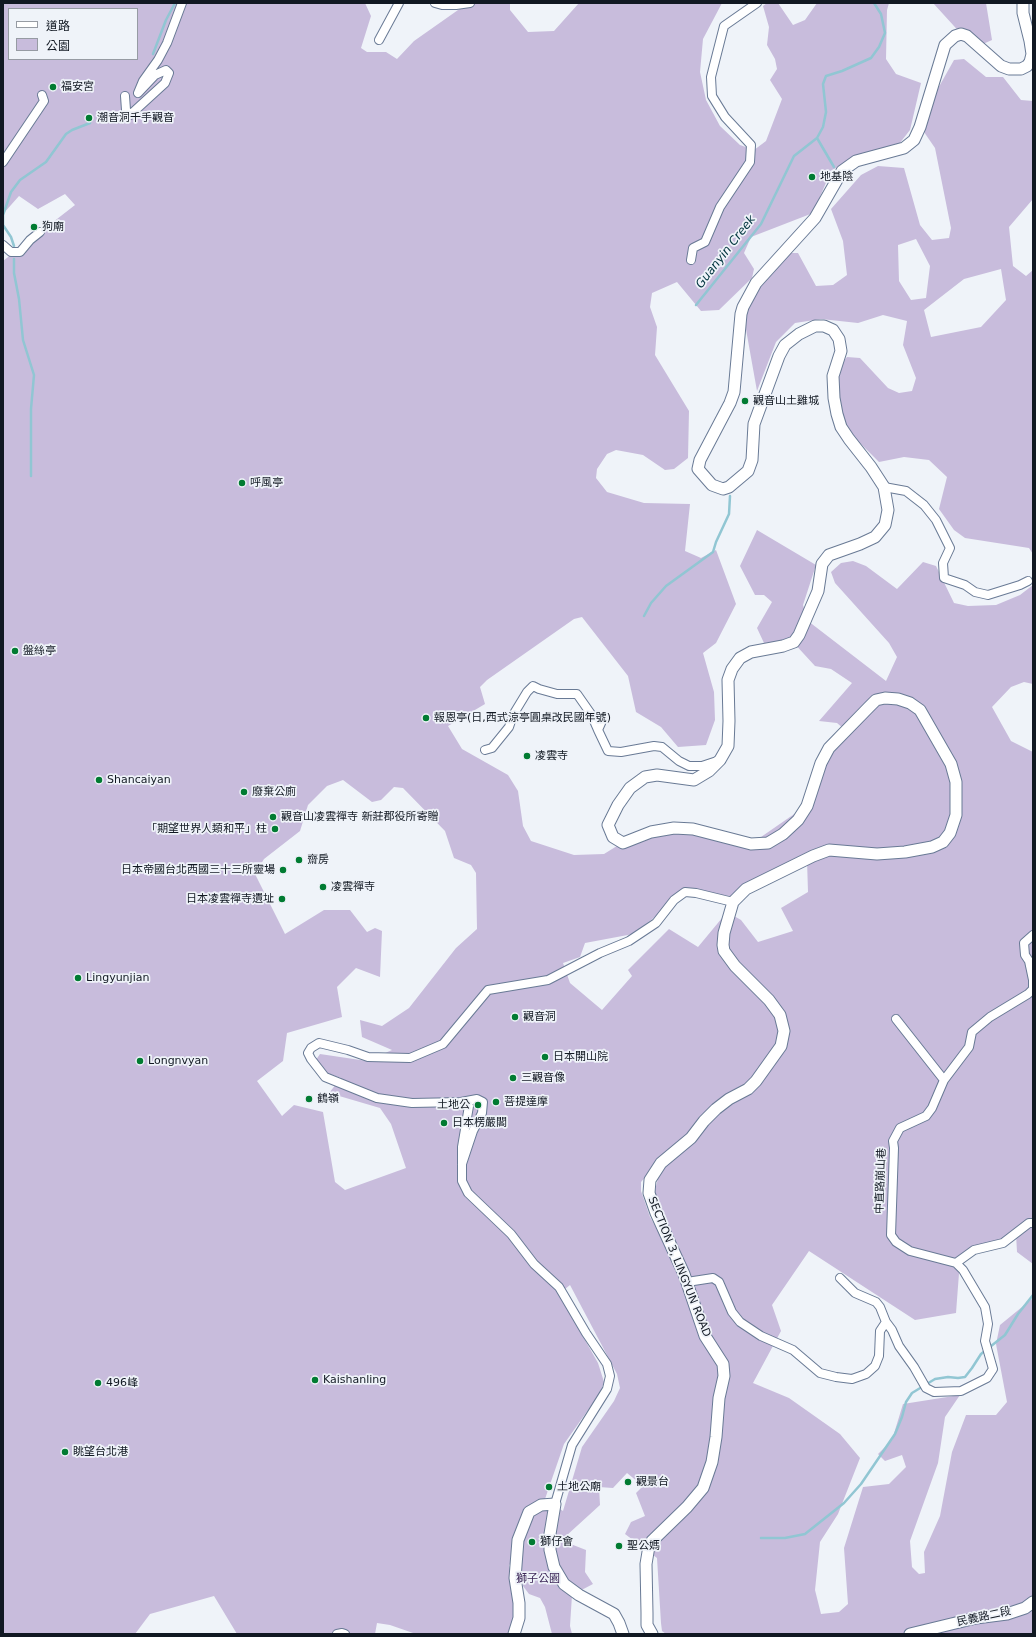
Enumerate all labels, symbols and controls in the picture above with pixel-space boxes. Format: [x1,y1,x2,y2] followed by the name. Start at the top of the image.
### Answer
[8,8,138,60] legend
[46,19,70,33] text: 道路
[46,39,70,53] text: 公園
[61,80,94,94] place label: 福安宮
[48,82,58,92] marker: 福安宮
[97,111,174,125] place label: 潮音洞千手觀音
[84,113,94,123] marker: 潮音洞千手觀音
[820,170,853,184] place label: 地基陰
[807,172,817,182] marker: 地基陰
[693,213,759,291] water label: Guanyin Creek
[42,220,64,234] place label: 狗廟
[29,222,39,232] marker: 狗廟
[753,394,819,408] place label: 觀音山土雞城
[740,396,750,406] marker: 觀音山土雞城
[250,476,283,490] place label: 呼風亭
[237,478,247,488] marker: 呼風亭
[23,644,56,658] place label: 盤絲亭
[10,646,20,656] marker: 盤絲亭
[434,711,611,725] place label: 報恩亭(日,西式涼亭圓桌改民國年號)
[421,713,431,723] marker: 報恩亭(日,西式涼亭圓桌改民國年號)
[535,749,568,763] place label: 凌雲寺
[522,751,532,761] marker: 凌雲寺
[107,773,171,787] place label: Shancaiyan
[94,775,104,785] marker: Shancaiyan
[252,785,296,799] place label: 廢棄公廁
[239,787,249,797] marker: 廢棄公廁
[281,810,438,824] place label: 觀音山凌雲禪寺 新莊郡役所寄贈
[268,812,278,822] marker: 觀音山凌雲禪寺 新莊郡役所寄贈
[146,822,267,836] place label: 「期望世界人類和平」柱
[270,824,280,834] marker: 「期望世界人類和平」柱
[307,853,329,867] place label: 齋房
[294,855,304,865] marker: 齋房
[121,863,275,877] place label: 日本帝國台北西國三十三所靈場
[278,865,288,875] marker: 日本帝國台北西國三十三所靈場
[331,880,375,894] place label: 凌雲禪寺
[318,882,328,892] marker: 凌雲禪寺
[186,892,274,906] place label: 日本凌雲禪寺遺址
[277,894,287,904] marker: 日本凌雲禪寺遺址
[86,971,149,985] place label: Lingyunjian
[73,973,83,983] marker: Lingyunjian
[523,1010,556,1024] place label: 觀音洞
[510,1012,520,1022] marker: 觀音洞
[553,1050,608,1064] place label: 日本開山院
[540,1052,550,1062] marker: 日本開山院
[148,1054,208,1068] place label: Longnvyan
[135,1056,145,1066] marker: Longnvyan
[521,1071,565,1085] place label: 三觀音像
[508,1073,518,1083] marker: 三觀音像
[317,1092,339,1106] place label: 鶴嶺
[304,1094,314,1104] marker: 鶴嶺
[504,1095,548,1109] place label: 菩提達摩
[491,1097,501,1107] marker: 菩提達摩
[437,1098,470,1112] place label: 土地公
[473,1100,483,1110] marker: 土地公
[452,1116,507,1130] place label: 日本楞嚴閣
[439,1118,449,1128] marker: 日本楞嚴閣
[873,1148,889,1214] street label: 中直路崩山巷
[645,1195,713,1339] street label: SECTION 3, LINGYUN ROAD
[323,1373,386,1387] place label: Kaishanling
[310,1375,320,1385] marker: Kaishanling
[106,1376,138,1390] place label: 496峰
[93,1378,103,1388] marker: 496峰
[73,1445,128,1459] place label: 眺望台北港
[60,1447,70,1457] marker: 眺望台北港
[636,1475,669,1489] place label: 觀景台
[623,1477,633,1487] marker: 觀景台
[557,1480,601,1494] place label: 土地公廟
[544,1482,554,1492] marker: 土地公廟
[540,1535,573,1549] place label: 獅仔會
[527,1537,537,1547] marker: 獅仔會
[627,1539,660,1553] place label: 聖公媽
[614,1541,624,1551] marker: 聖公媽
[516,1572,560,1586] park label: 獅子公園
[956,1605,1012,1629] street label: 民義路二段

